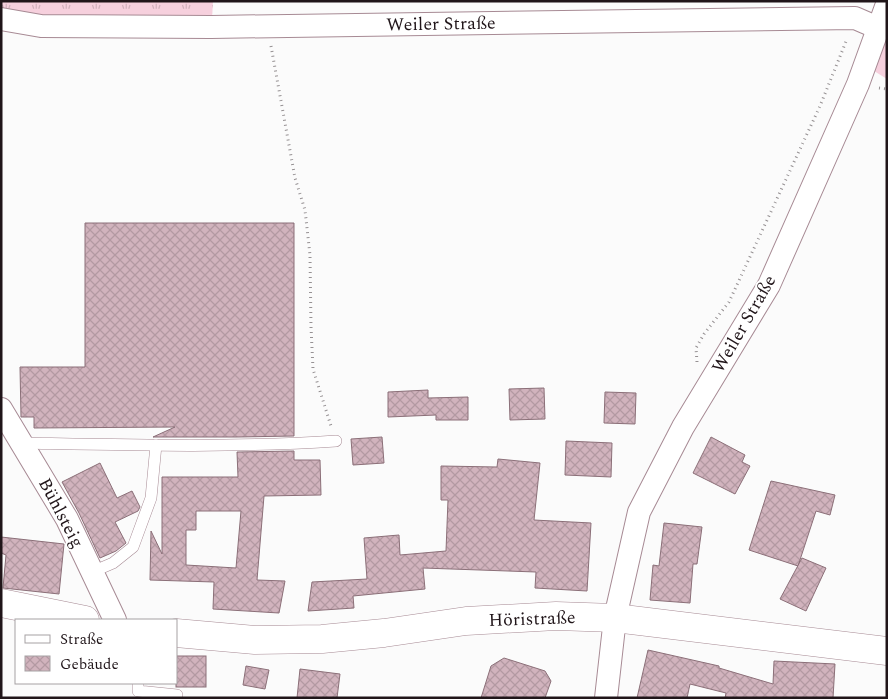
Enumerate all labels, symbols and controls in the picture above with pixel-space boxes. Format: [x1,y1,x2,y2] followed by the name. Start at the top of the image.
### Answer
[386,10,496,38] street label: Weiler Straße
[705,270,783,378] street label: Weiler Straße
[31,473,91,553] street label: Bühlsteig
[488,604,576,634] street label: Höristraße
[15,619,178,684] legend
[60,628,103,651] text: Straße
[60,653,119,676] text: Gebäude

